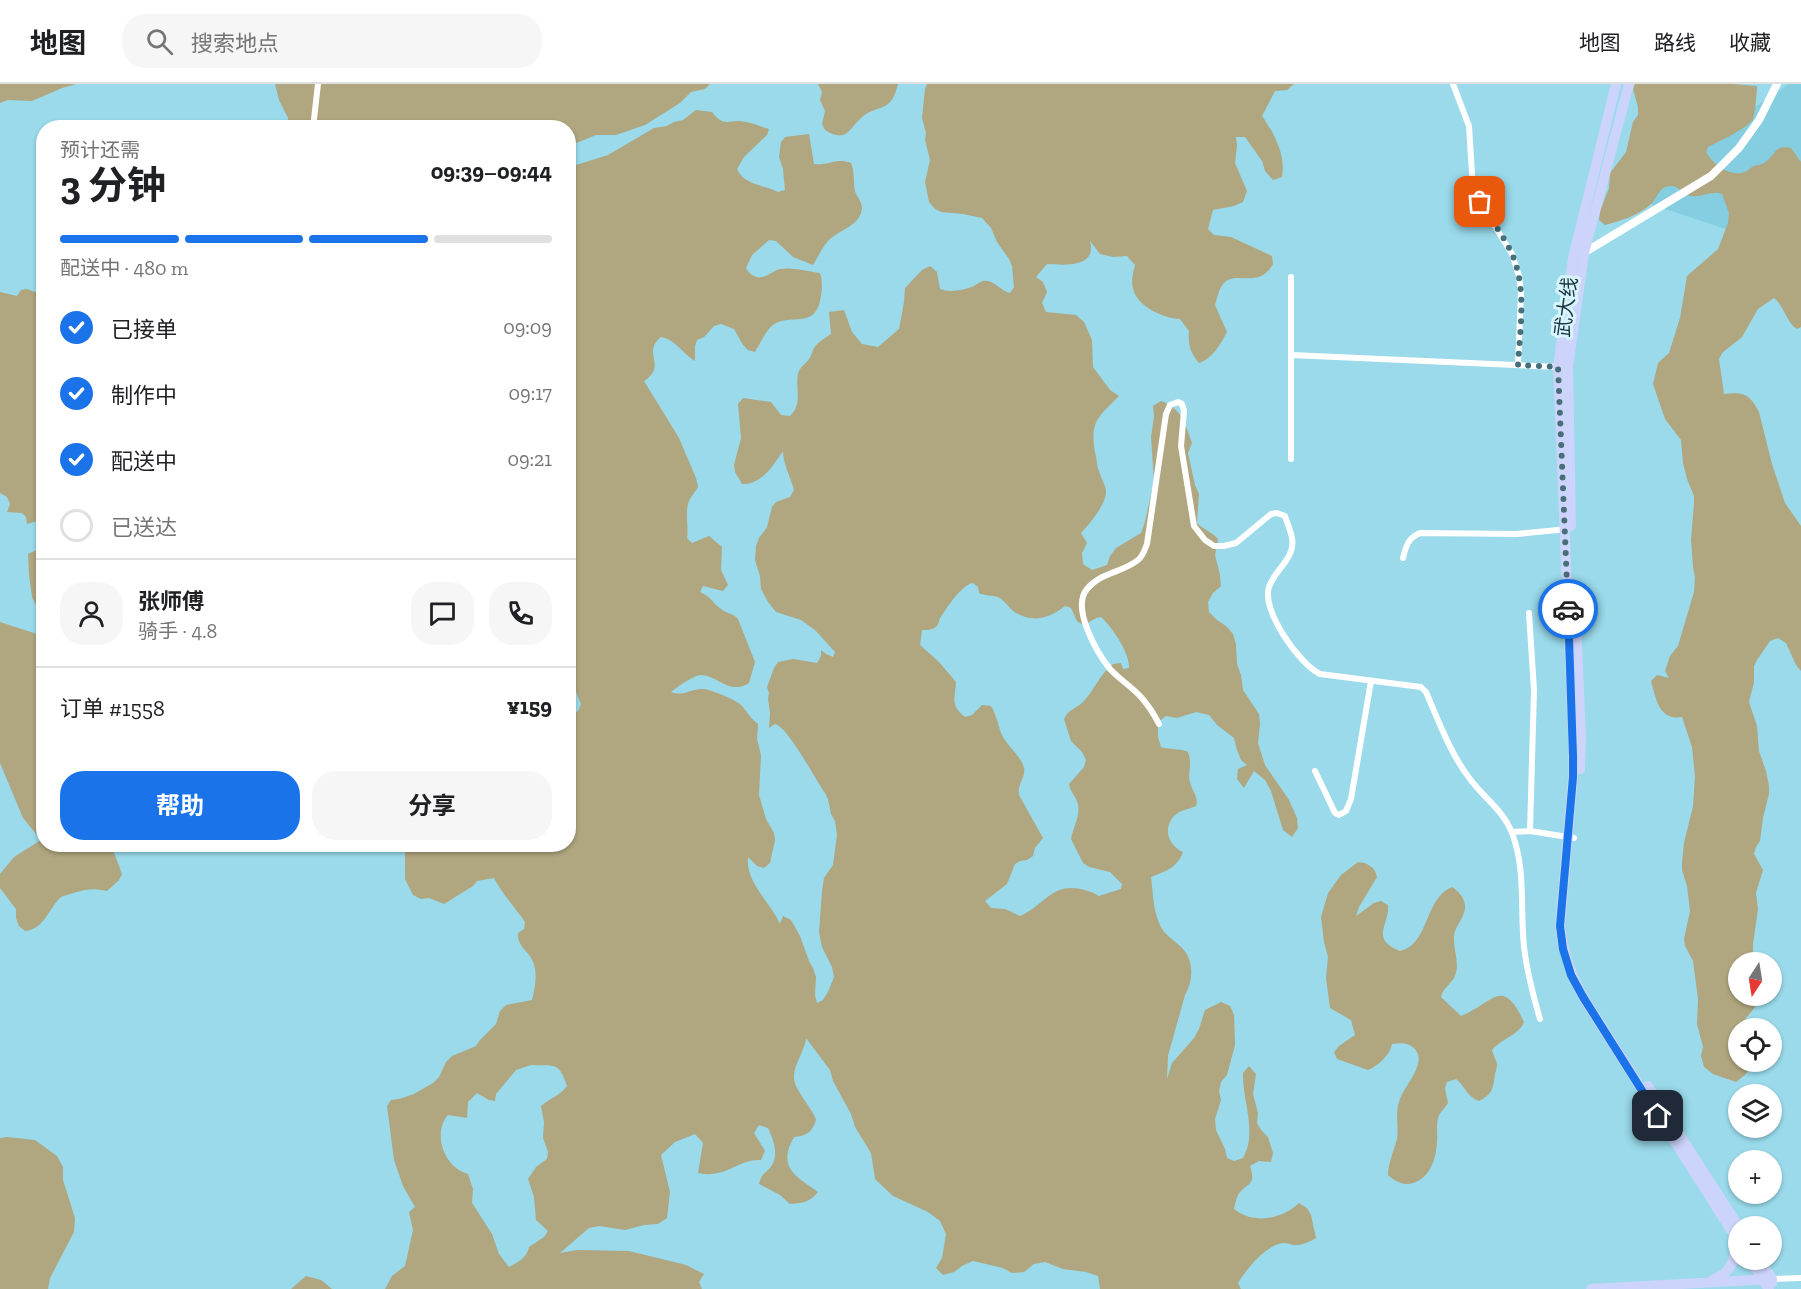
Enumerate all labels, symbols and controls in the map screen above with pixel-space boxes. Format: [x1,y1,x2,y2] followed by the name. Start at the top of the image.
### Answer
[122,14,542,68] search box
[143,25,176,58] icon: search
[30,27,86,60] text: 地图
[191,30,279,57] text: 搜索地点
[1579,30,1621,55] text: 地图
[1654,30,1696,55] text: 路线
[1729,30,1771,55] text: 收藏
[60,138,140,162] text: 预计还需
[431,158,552,185] text: 09:39–09:44
[60,162,166,209] text: 3 分钟
[1454,176,1505,227] pin
[1463,185,1496,218] icon: bag
[60,256,188,280] text: 配送中 · 480 m
[1550,276,1582,338] street label: 武大线
[60,311,93,344] icon: check
[503,315,552,339] text: 09:09
[111,316,177,343] text: 已接单
[60,377,93,410] icon: check
[509,381,552,405] text: 09:17
[111,382,177,409] text: 制作中
[60,443,93,476] icon: check
[507,447,552,471] text: 09:21
[111,448,177,475] text: 配送中
[111,514,177,541] text: 已送达
[1538,579,1598,639] courier
[60,582,123,645] button: person
[411,582,474,645] button: chat
[489,582,552,645] button: phone
[138,588,204,615] text: 张师傅
[1552,593,1585,626] icon: car
[138,619,217,643] text: 骑手 · 4.8
[507,693,552,720] text: ¥159
[60,695,165,722] text: 订单 #1558
[60,771,300,840] button: 帮助
[312,771,552,840] button: 分享
[1728,952,1782,1006] north arrow
[1728,952,1782,1270] map controls
[1728,1018,1782,1072] button: locate
[1728,1084,1782,1138] button: layers
[1632,1090,1683,1141] pin
[1641,1099,1674,1132] icon: home
[1728,1150,1782,1204] button: +
[1728,1216,1782,1270] button: −

